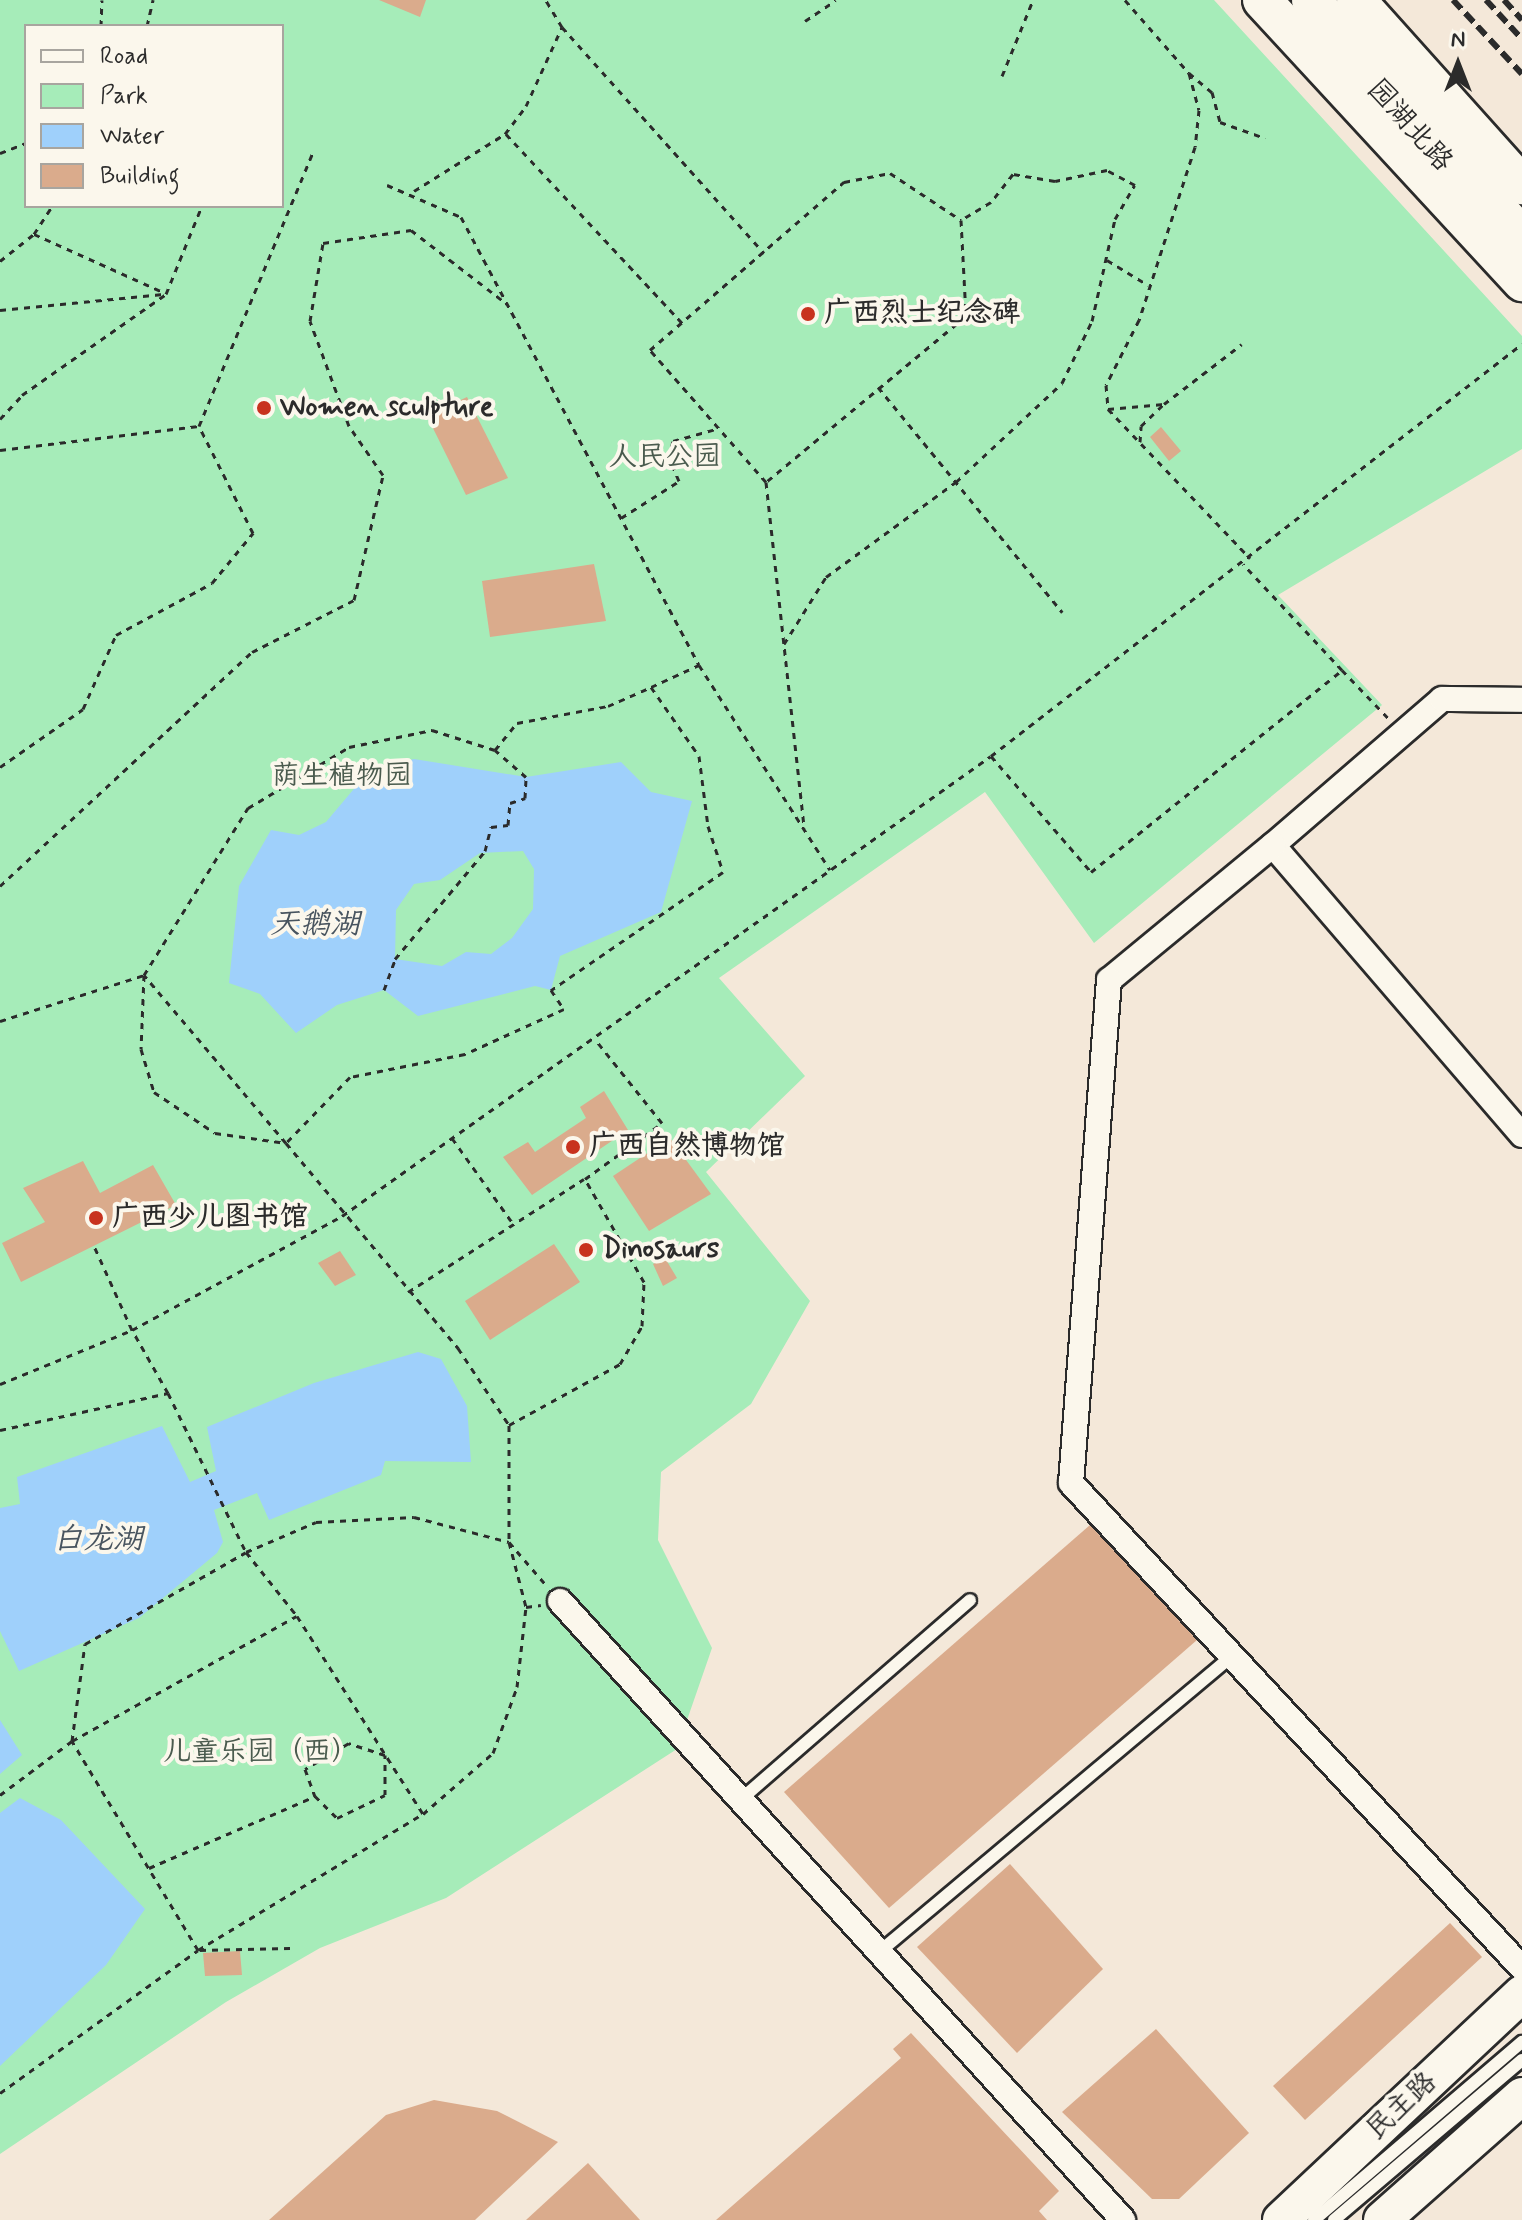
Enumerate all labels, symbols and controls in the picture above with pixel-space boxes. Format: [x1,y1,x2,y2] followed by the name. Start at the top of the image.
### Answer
[24,24,284,208] legend
[1418,24,1498,104] north arrow
[1451,26,1465,54] text: N
[100,41,148,72] text: Road
[1359,73,1459,179] street label: 园湖北路
[100,81,148,112] text: Park
[100,121,164,152] text: Water
[100,161,180,192] text: Building
[824,297,1020,331] place label: 广西烈士纪念碑
[799,305,817,323] marker: 广西烈士纪念碑
[280,391,493,425] place label: Women sculpture
[255,399,273,417] marker: Women sculpture
[609,441,721,475] park label: 人民公园
[272,760,412,794] park label: 荫生植物园
[270,907,360,943] water label: 天鹅湖
[589,1130,785,1164] place label: 广西自然博物馆
[564,1138,582,1156] marker: 广西自然博物馆
[112,1201,308,1235] place label: 广西少儿图书馆
[87,1209,105,1227] marker: 广西少儿图书馆
[602,1233,719,1267] place label: Dinosaurs
[577,1241,595,1259] marker: Dinosaurs
[53,1522,143,1558] water label: 白龙湖
[163,1736,359,1770] park label: 儿童乐园（西）
[1360,2066,1444,2148] street label: 民主路

